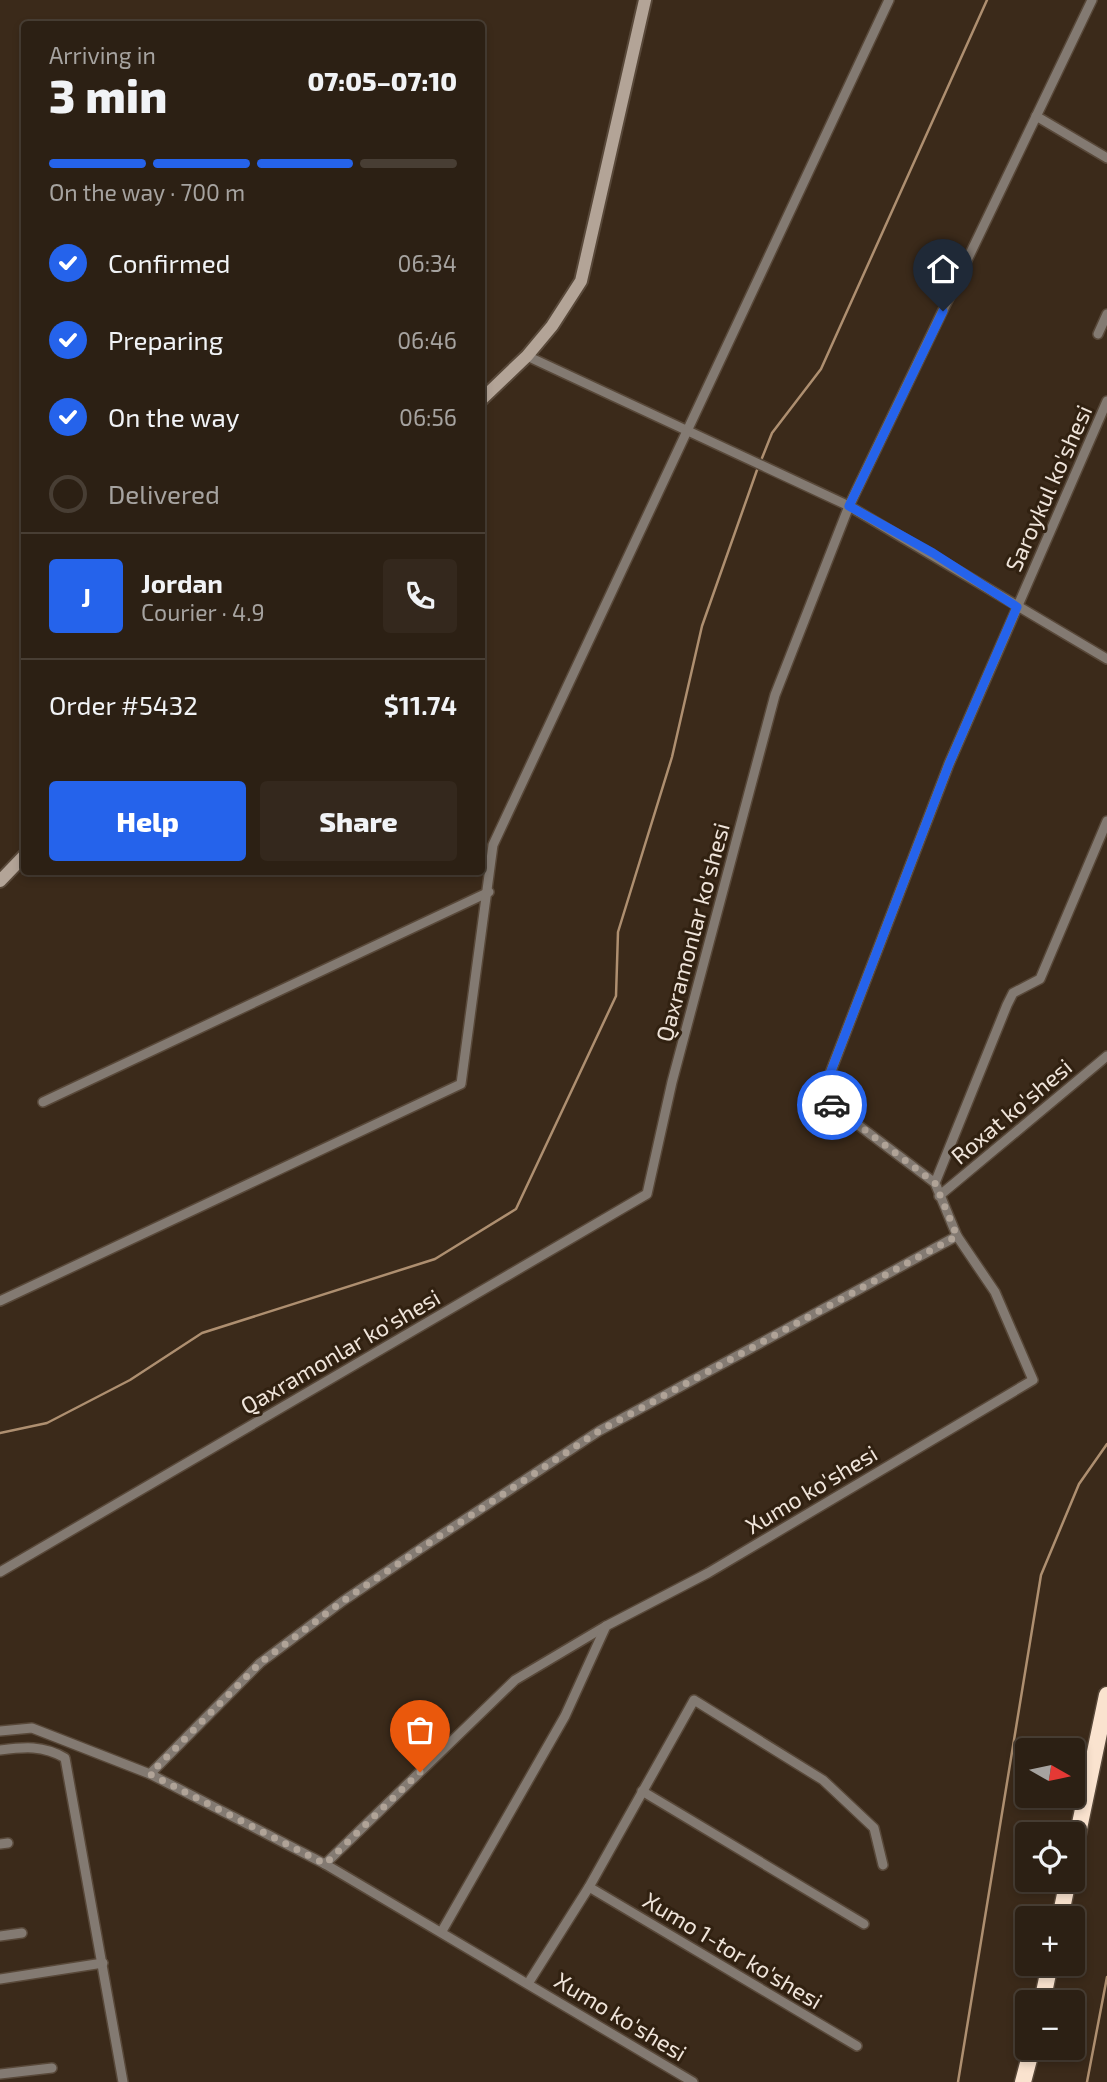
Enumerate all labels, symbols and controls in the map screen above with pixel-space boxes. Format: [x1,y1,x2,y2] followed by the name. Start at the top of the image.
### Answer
[49,41,156,69] text: Arriving in
[308,65,457,96] text: 07:05–07:10
[49,67,167,122] text: 3 min
[49,178,245,206] text: On the way · 700 m
[913,239,973,311] pin
[49,244,87,282] icon: check
[108,247,231,278] text: Confirmed
[398,249,457,277] text: 06:34
[924,250,962,288] icon: home
[49,321,87,359] icon: check
[108,324,223,355] text: Preparing
[397,326,457,354] text: 06:46
[49,398,87,436] icon: check
[999,400,1097,576] street label: Saroykul ko'shesi
[108,401,239,432] text: On the way
[399,403,457,431] text: 06:56
[108,478,220,509] text: Delivered
[383,559,457,633] button: phone
[141,567,223,598] text: Jordan
[81,581,91,612] text: J
[141,598,265,626] text: Courier · 4.9
[49,689,198,720] text: Order #5432
[384,689,457,720] text: $11.74
[49,781,246,861] button: Help
[260,781,457,861] button: Share
[649,819,735,1045] street label: Qaxramonlar ko'shesi
[945,1052,1077,1170] street label: Roxat ko'shesi
[797,1070,867,1140] courier
[813,1086,851,1124] icon: car
[235,1282,445,1420] street label: Qaxramonlar ko'shesi
[740,1439,882,1539] street label: Xumo ko'shesi
[390,1700,450,1772] pin
[401,1711,439,1749] icon: bag
[1015,1738,1085,1808] north arrow
[1015,1738,1085,2060] map controls
[1015,1822,1085,1892] button: locate
[638,1885,828,2015] street label: Xumo 1-tor ko'shesi
[1015,1906,1085,1976] button: +
[550,1966,692,2066] street label: Xumo ko'shesi
[1015,1990,1085,2060] button: −

